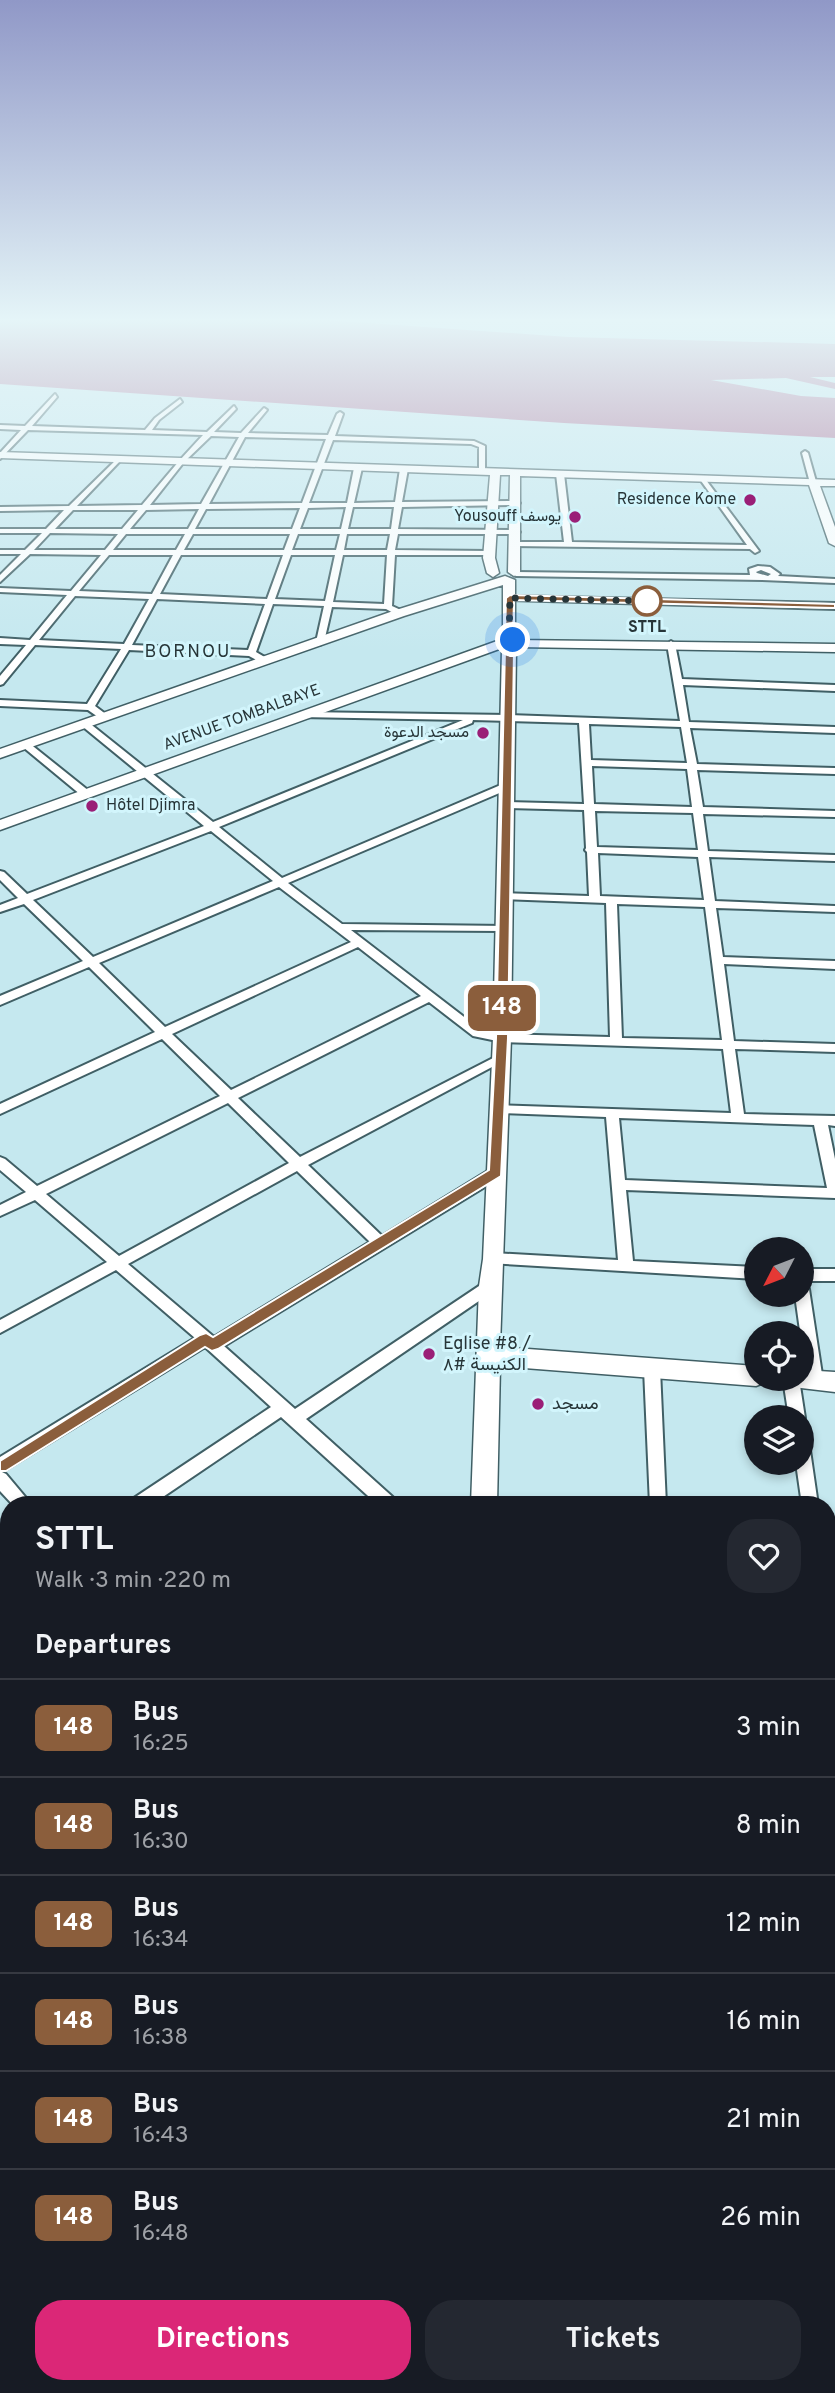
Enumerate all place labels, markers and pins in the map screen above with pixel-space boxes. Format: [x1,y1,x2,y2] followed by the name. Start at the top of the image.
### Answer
[617,490,736,510] place label: Residence Kome
[742,492,758,508] marker: Residence Kome
[454,507,561,527] place label: Yousouff يوسف
[567,509,583,525] marker: Yousouff يوسف
[632,586,662,616] marker: STTL
[628,618,666,638] place label: STTL
[384,723,469,743] place label: مسجد الدعوة
[475,725,491,741] marker: مسجد الدعوة
[106,796,196,816] place label: Hôtel Djimra
[84,798,100,814] marker: Hôtel Djimra
[443,1333,531,1377] place label: Eglise #8 / الكنيسة #٨
[421,1346,437,1362] marker: Eglise #8 / الكنيسة #٨
[552,1393,599,1416] place label: مسجد
[530,1396,546,1412] marker: مسجد

